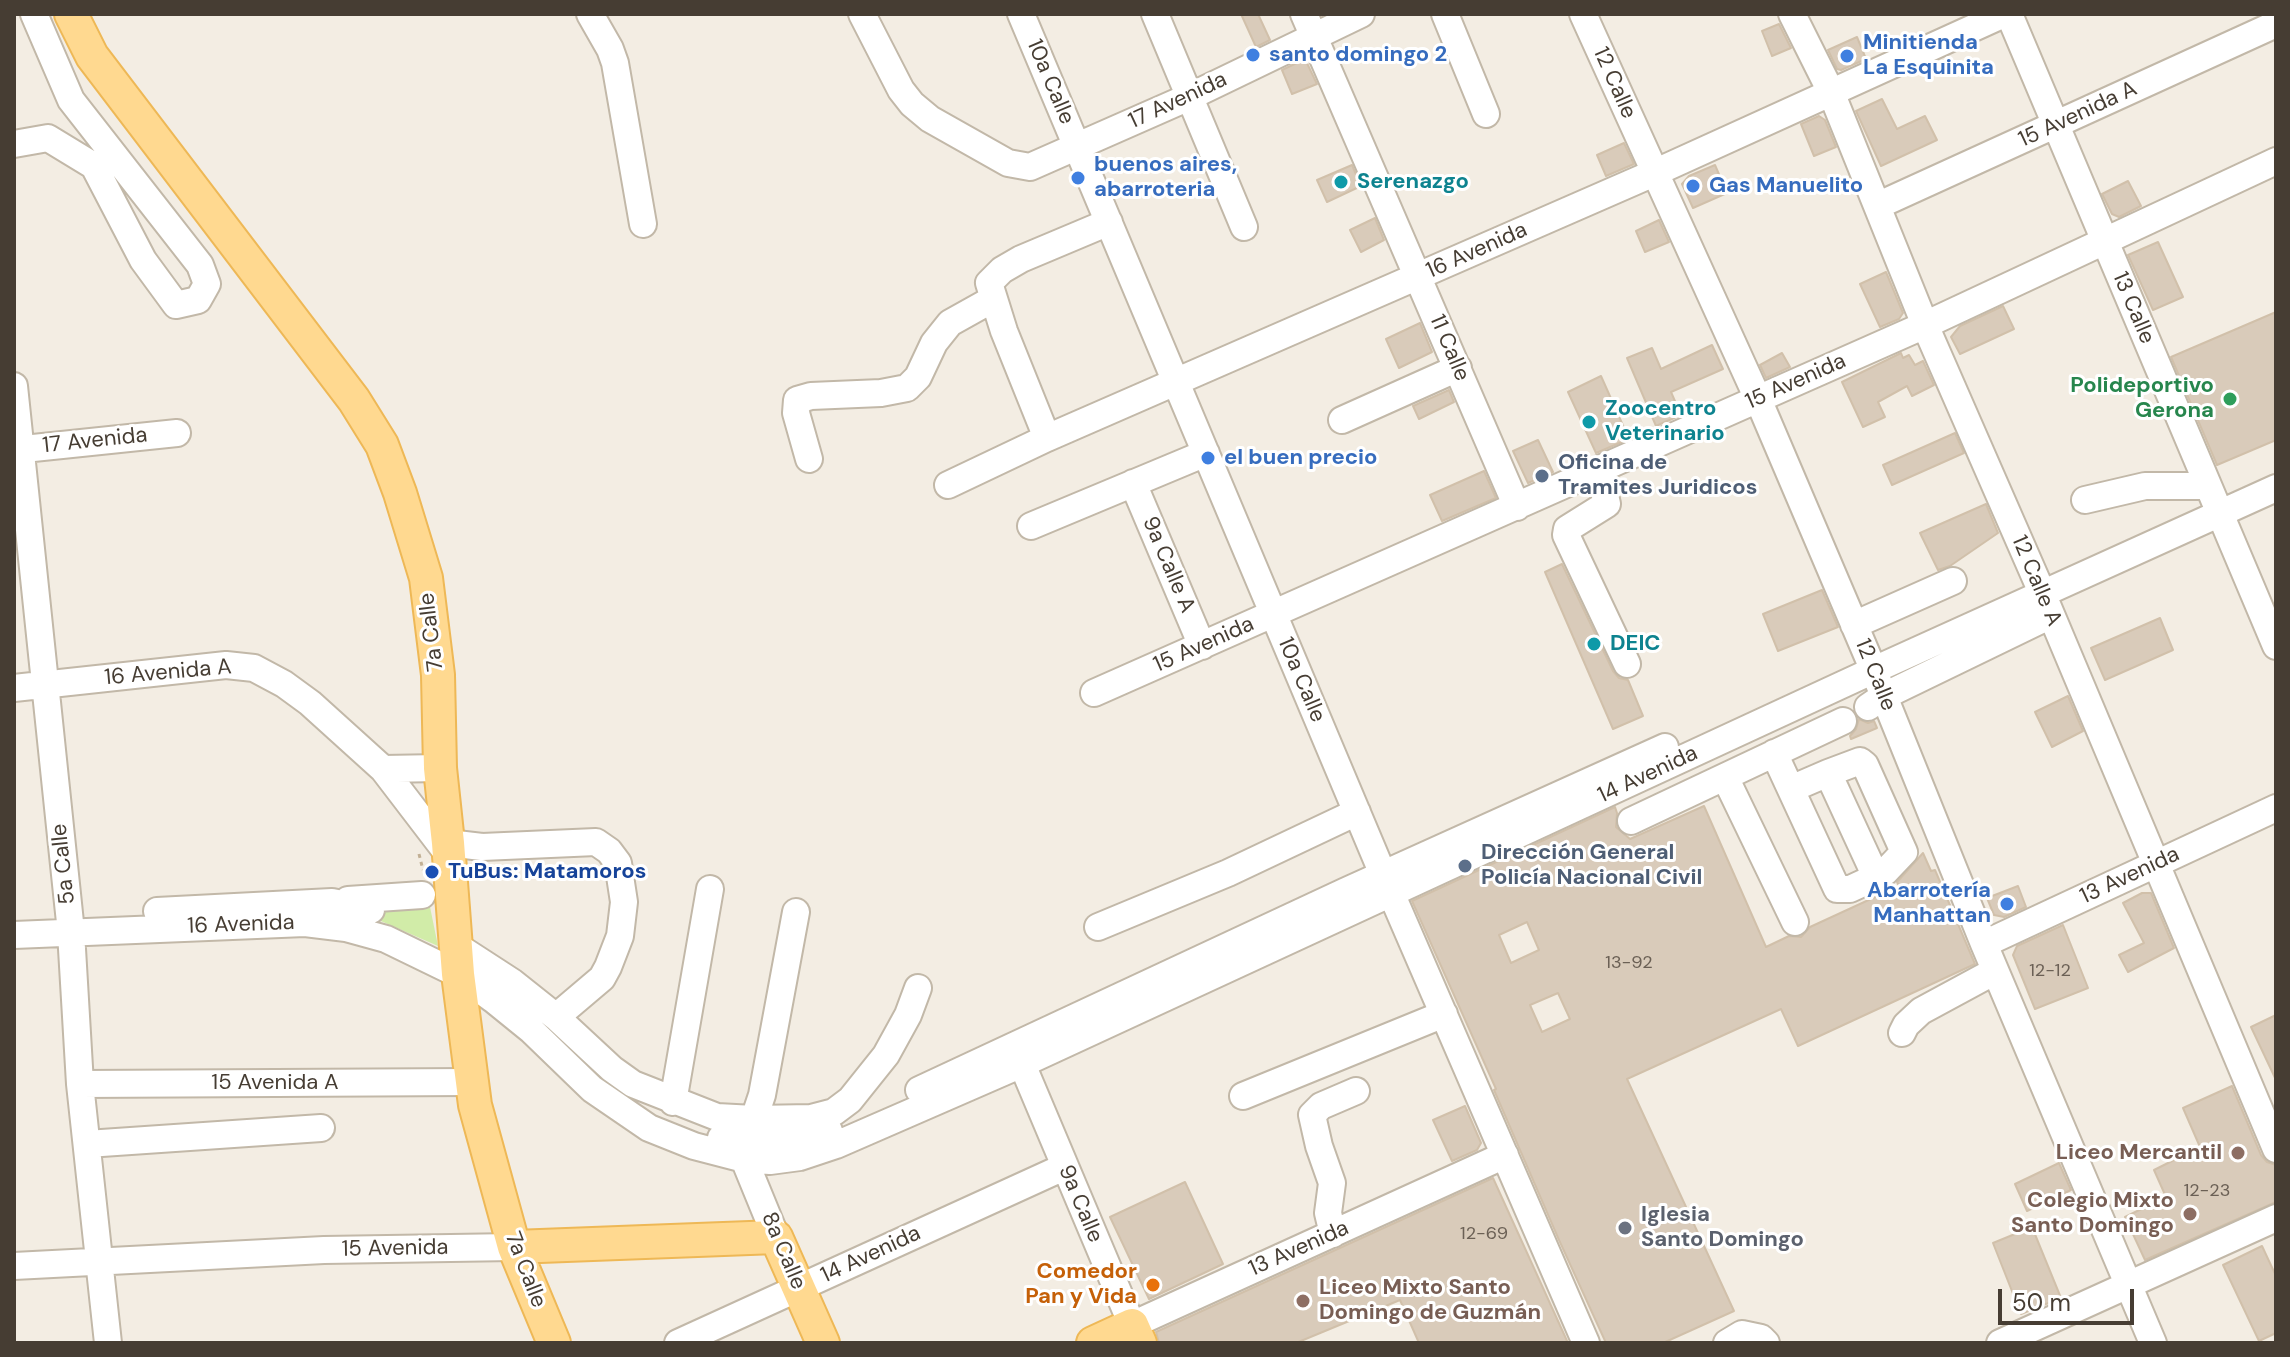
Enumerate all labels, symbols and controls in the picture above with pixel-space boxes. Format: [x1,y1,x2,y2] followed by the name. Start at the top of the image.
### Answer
[1863,30,1994,82] place label: Minitienda La Esquinita
[1020,36,1080,128] street label: 10a Calle
[1269,42,1447,68] place label: santo domingo 2
[1587,43,1641,123] street label: 12 Calle
[1244,46,1262,64] marker: santo domingo 2
[1838,47,1856,65] marker: Minitienda La Esquinita
[1125,67,1231,135] street label: 17 Avenida
[2015,76,2141,154] street label: 15 Avenida A
[1094,152,1237,204] place label: buenos aires, abarroteria
[1069,169,1087,187] marker: buenos aires, abarroteria
[1357,169,1469,195] place label: Serenazgo
[1332,173,1350,191] marker: Serenazgo
[1709,173,1863,199] place label: Gas Manuelito
[1684,177,1702,195] marker: Gas Manuelito
[1423,217,1531,285] street label: 16 Avenida
[2106,268,2160,348] street label: 13 Calle
[1423,311,1475,385] street label: 11 Calle
[1742,348,1850,416] street label: 15 Avenida
[2070,373,2214,424] place label: Polideportivo Gerona
[2221,390,2239,408] marker: Polideportivo Gerona
[1605,396,1725,448] place label: Zoocentro Veterinario
[1580,413,1598,431] marker: Zoocentro Veterinario
[41,422,149,460] street label: 17 Avenida
[1224,445,1378,471] place label: el buen precio
[1199,449,1217,467] marker: el buen precio
[1558,450,1757,502] place label: Oficina de Tramites Juridicos
[1533,467,1551,485] marker: Oficina de Tramites Juridicos
[1136,513,1200,617] street label: 9a Calle A
[2005,532,2067,630] street label: 12 Calle A
[414,591,450,673] street label: 7a Calle
[1150,611,1258,679] street label: 15 Avenida
[1610,631,1661,657] place label: DEIC
[1271,634,1331,726] street label: 10a Calle
[1585,635,1603,653] marker: DEIC
[1849,635,1901,715] street label: 12 Calle
[103,654,233,692] street label: 16 Avenida A
[1594,740,1702,810] street label: 14 Avenida
[47,822,81,906] street label: 5a Calle
[1481,840,1702,892] place label: Dirección General Policía Nacional Civil
[2076,842,2184,910] street label: 13 Avenida
[1456,857,1474,875] marker: Dirección General Policía Nacional Civil
[448,859,646,885] place label: TuBus: Matamoros
[423,863,441,881] marker: TuBus: Matamoros
[1867,878,1991,930] place label: Abarrotería Manhattan
[1998,895,2016,913] marker: Abarrotería Manhattan
[187,910,295,940] street label: 16 Avenida
[1605,952,1653,974] house number: 13-92
[2029,960,2071,982] house number: 12-12
[211,1070,339,1096] street label: 15 Avenida A
[2056,1140,2222,1166] place label: Liceo Mercantil
[2229,1144,2247,1162] marker: Liceo Mercantil
[1052,1161,1108,1247] street label: 9a Calle
[2184,1180,2230,1202] house number: 12-23
[2011,1188,2174,1240] place label: Colegio Mixto Santo Domingo
[1641,1202,1804,1254] place label: Iglesia Santo Domingo
[2181,1205,2199,1223] marker: Colegio Mixto Santo Domingo
[755,1208,811,1294] street label: 8a Calle
[1245,1215,1353,1283] street label: 13 Avenida
[1616,1219,1634,1237] marker: Iglesia Santo Domingo
[817,1220,925,1290] street label: 14 Avenida
[1460,1223,1508,1245] house number: 12-69
[499,1228,551,1312] street label: 7a Calle
[341,1235,449,1263] street label: 15 Avenida
[1025,1259,1137,1310] place label: Comedor Pan y Vida
[2002,1273,2138,1323] scale bar
[1319,1275,1541,1326] place label: Liceo Mixto Santo Domingo de Guzmán
[1144,1276,1162,1294] marker: Comedor Pan y Vida
[2012,1287,2071,1318] text: 50 m
[1294,1292,1312,1310] marker: Liceo Mixto Santo Domingo de Guzmán

